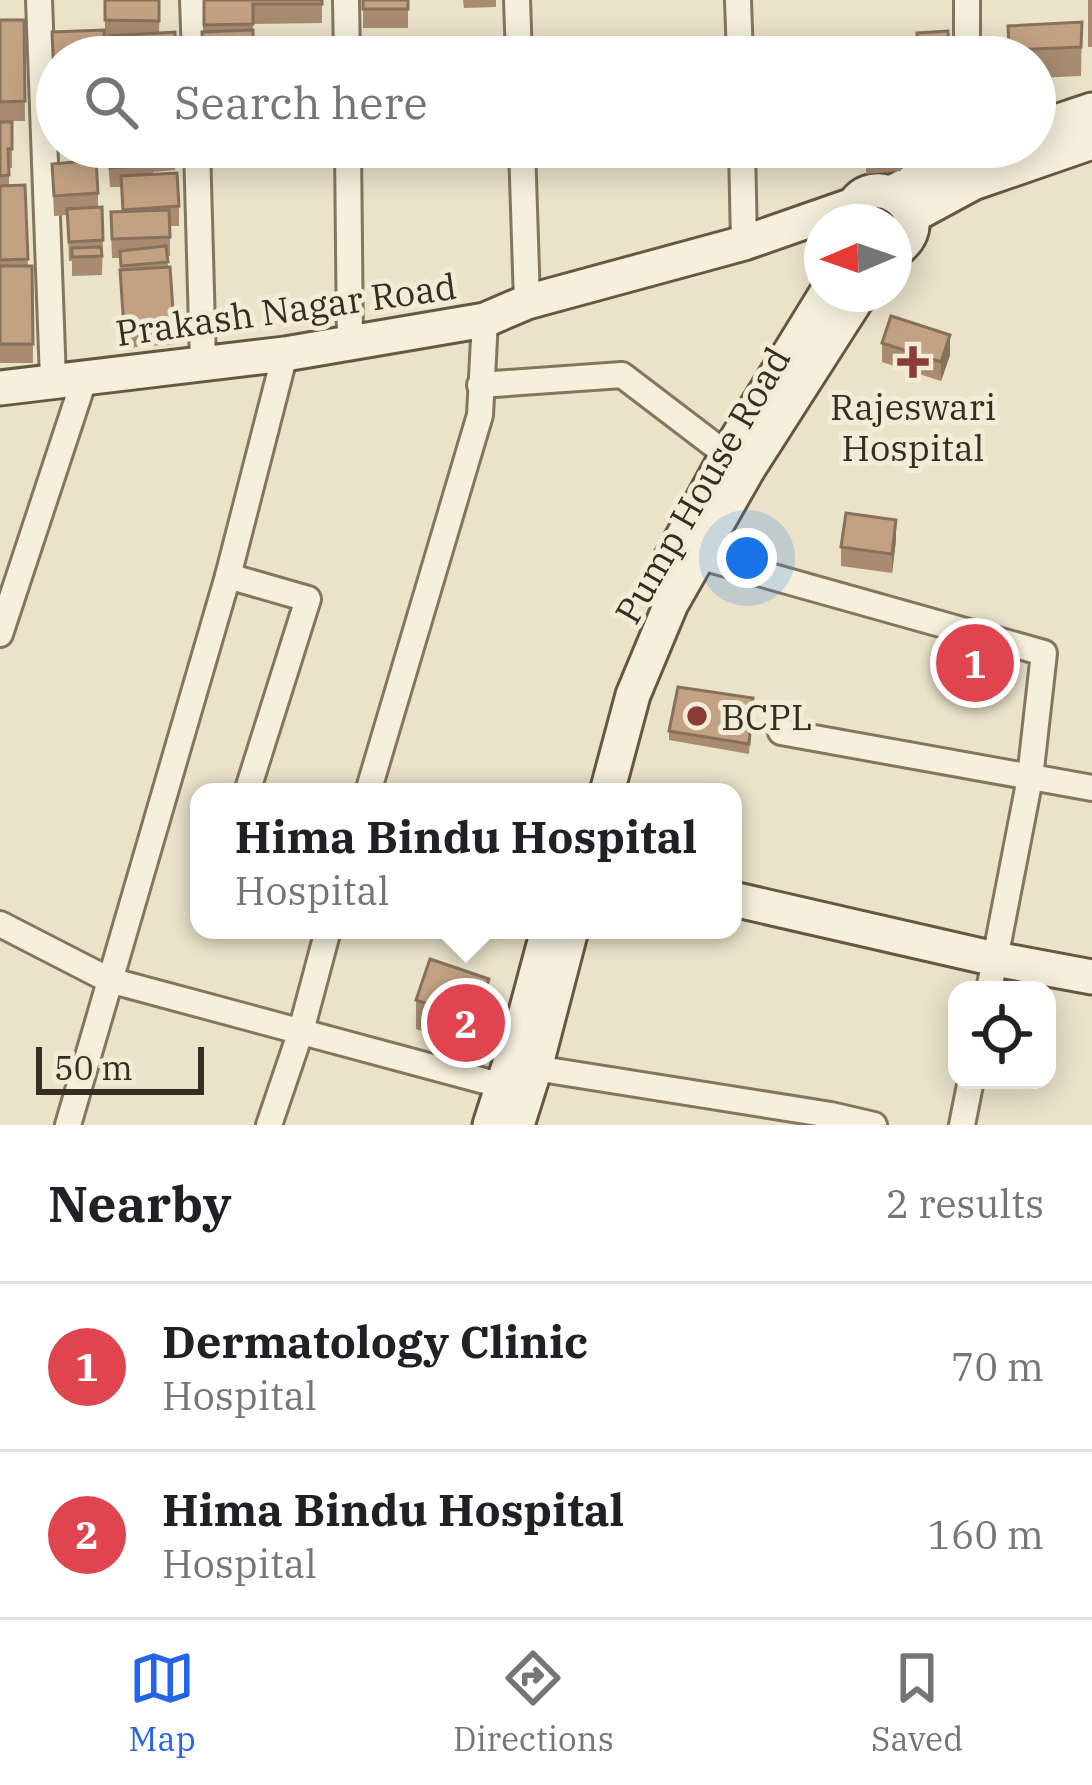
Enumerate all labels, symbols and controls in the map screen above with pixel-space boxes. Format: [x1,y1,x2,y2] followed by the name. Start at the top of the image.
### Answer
[36,36,1056,168] search box
[78,69,144,135] icon: search
[174,73,428,131] text: Search here
[804,204,912,312] north arrow
[113,262,459,356] street label: Prakash Nagar Road
[604,338,800,632] street label: Pump House Road
[897,346,929,378] marker: Rajeswari Hospital
[830,383,996,471] place label: Rajeswari Hospital
[717,528,777,588] your location
[936,618,1014,708] pin: 1
[721,693,812,740] place label: BCPL
[684,703,710,729] marker: BCPL
[190,783,742,939] popup
[235,807,697,865] text: Hima Bindu Hospital
[235,865,390,916] text: Hospital
[427,978,505,1068] pin: 2
[948,981,1056,1089] map controls
[948,981,1056,1089] button: locate
[36,1041,204,1094] scale bar
[54,1046,133,1089] text: 50 m
[48,1170,232,1236] text: Nearby
[886,1178,1044,1229] text: 2 results
[162,1312,588,1370] text: Dermatology Clinic
[75,1341,99,1392] text: 1
[951,1341,1044,1392] text: 70 m
[162,1370,317,1421] text: Hospital
[162,1480,624,1538] text: Hima Bindu Hospital
[75,1509,99,1560] text: 2
[928,1509,1044,1560] text: 160 m
[162,1538,317,1589] text: Hospital
[129,1645,196,1760] tab: Map
[453,1645,614,1760] tab: Directions
[871,1645,963,1760] tab: Saved

